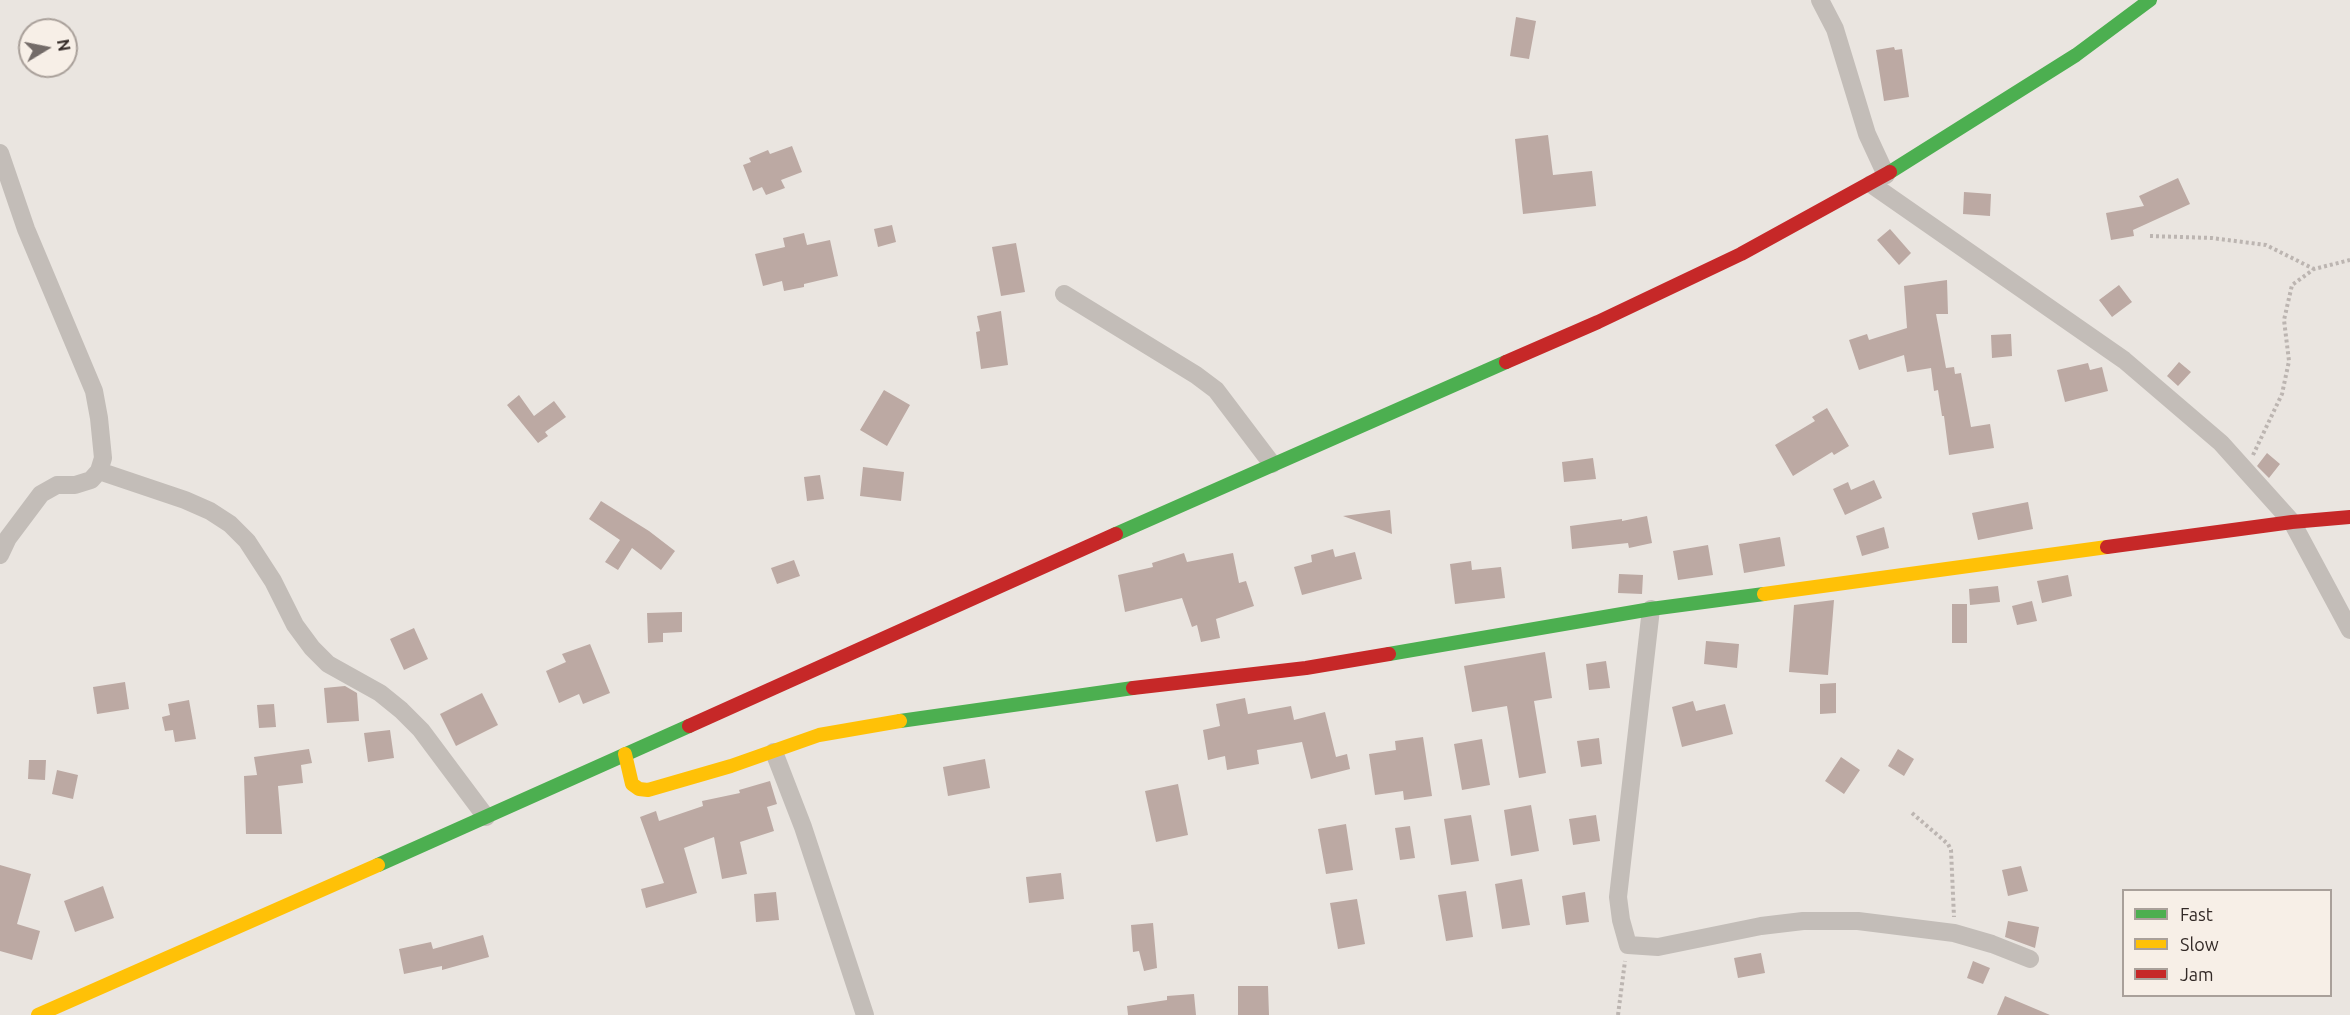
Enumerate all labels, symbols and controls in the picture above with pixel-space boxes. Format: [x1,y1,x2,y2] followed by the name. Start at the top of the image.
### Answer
[18,18,78,78] north arrow
[54,38,74,53] text: N
[2122,889,2332,997] legend
[2180,904,2213,924] text: Fast
[2180,934,2219,954] text: Slow
[2180,964,2214,984] text: Jam

